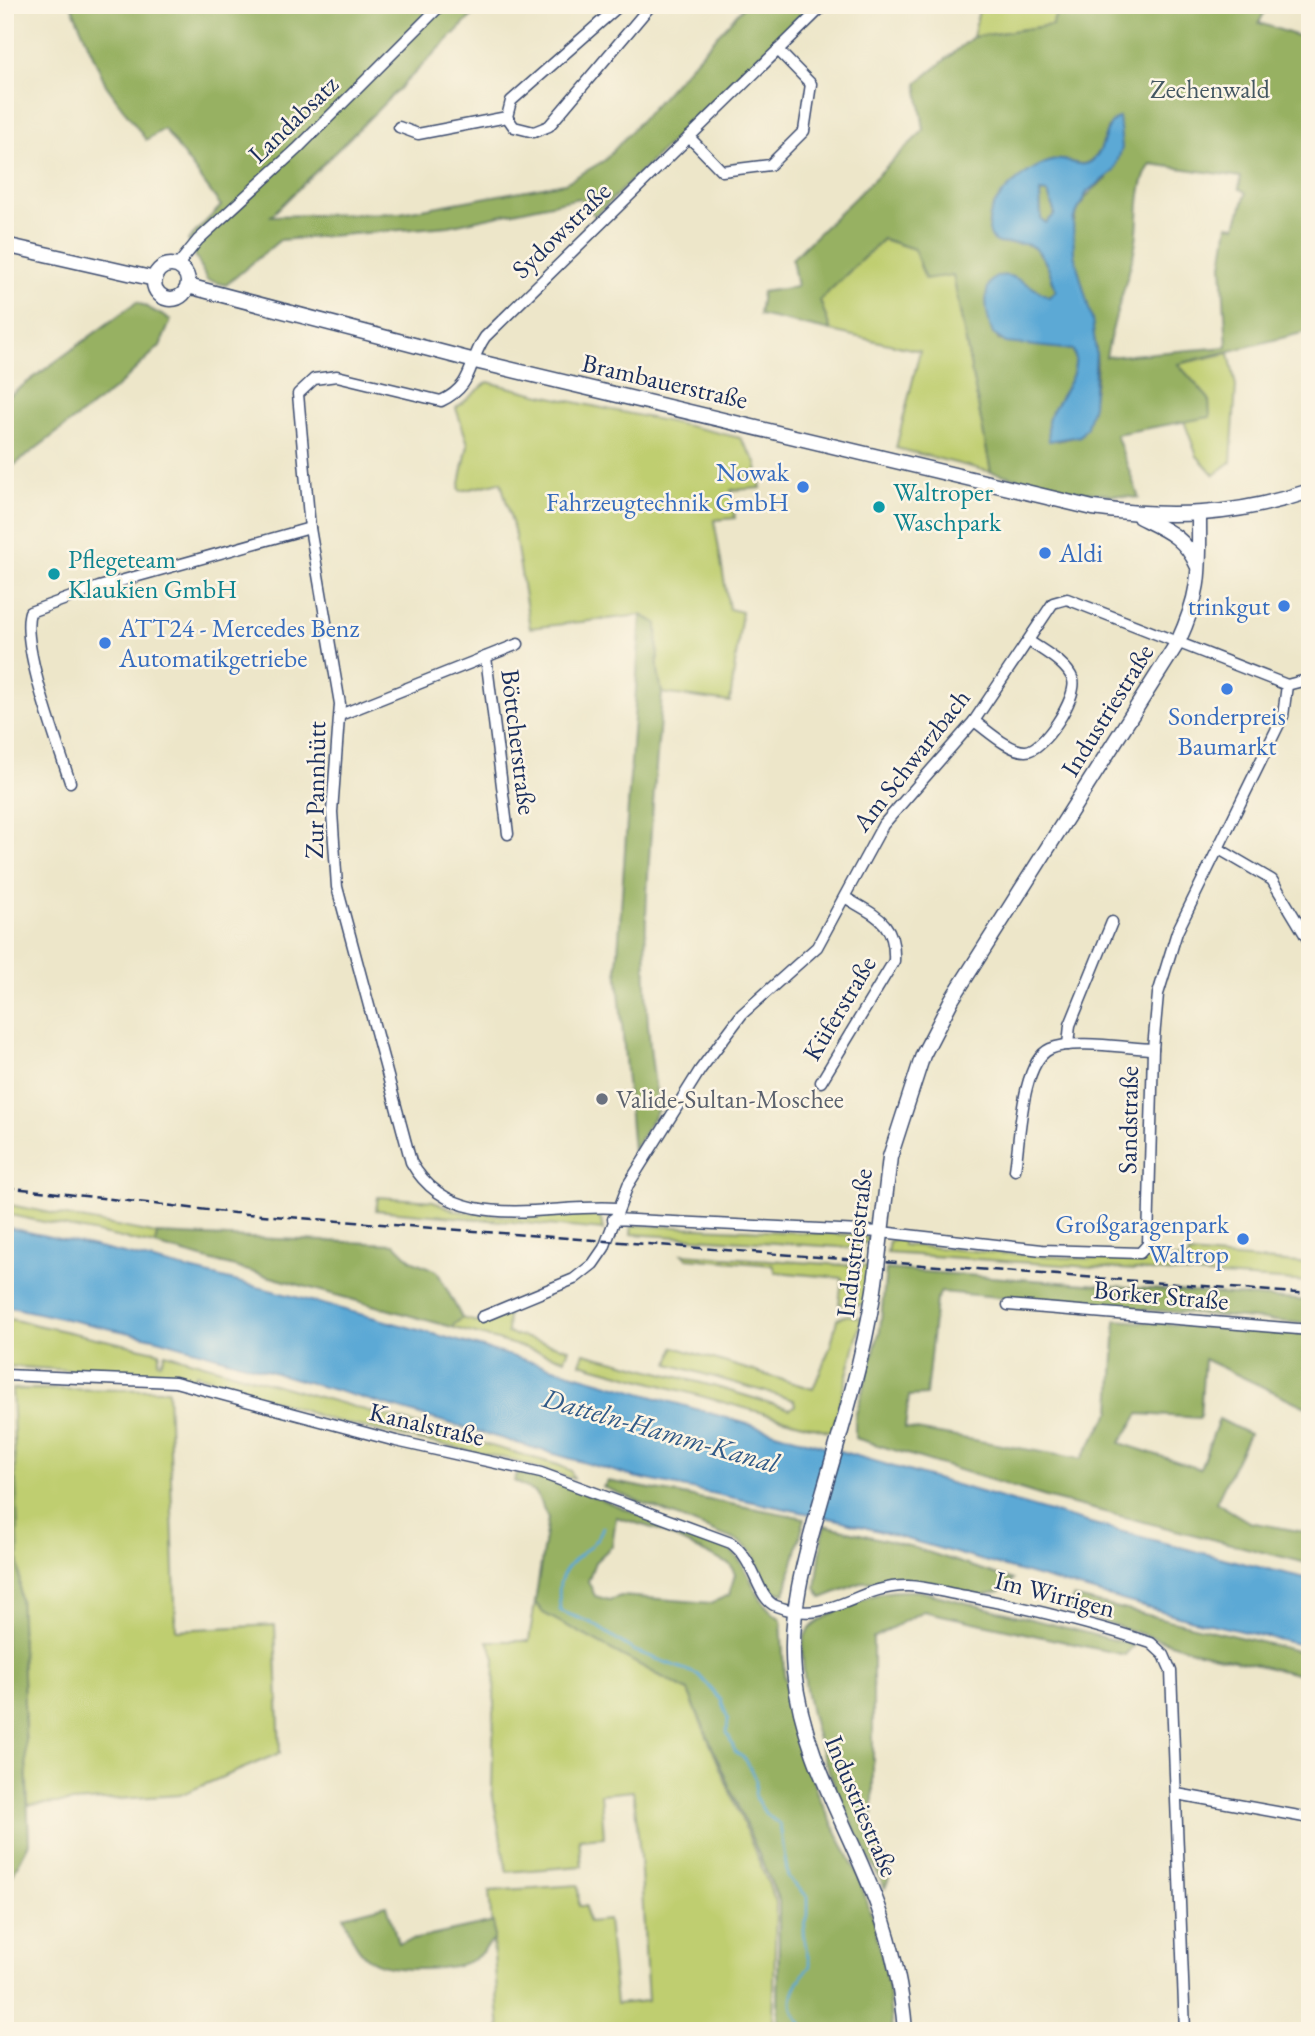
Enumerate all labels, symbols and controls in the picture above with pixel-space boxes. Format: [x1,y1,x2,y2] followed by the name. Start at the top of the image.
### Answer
[241,67,346,170] street label: Landabsatz
[1150,72,1271,106] park label: Zechenwald
[504,174,618,286] street label: Sydowstraße
[579,345,751,417] street label: Brambauerstraße
[546,455,790,519] place label: Nowak Fahrzeugtechnik GmbH
[893,475,1002,539] place label: Waltroper Waschpark
[795,479,811,495] marker: Nowak Fahrzeugtechnik GmbH
[871,499,887,515] marker: Waltroper Waschpark
[1058,536,1103,570] place label: Aldi
[68,542,237,606] place label: Pflegeteam Klaukien GmbH
[1037,545,1053,561] marker: Aldi
[46,566,62,582] marker: Pflegeteam Klaukien GmbH
[1188,589,1270,623] place label: trinkgut
[1276,598,1292,614] marker: trinkgut
[118,611,360,675] place label: ATT24 - Mercedes Benz Automatikgetriebe
[97,635,113,651] marker: ATT24 - Mercedes Benz Automatikgetriebe
[1053,637,1161,783] street label: Industriestraße
[493,667,545,817] street label: Böttcherstraße
[1219,681,1235,697] marker: Sonderpreis Baumarkt
[844,682,977,839] street label: Am Schwarzbach
[1168,699,1286,763] place label: Sonderpreis Baumarkt
[297,721,333,859] street label: Zur Pannhütt
[794,949,884,1067] street label: Küferstraße
[1110,1066,1146,1174] street label: Sandstraße
[616,1082,844,1116] place label: Valide-Sultan-Moschee
[594,1091,610,1107] marker: Valide-Sultan-Moschee
[828,1166,880,1320] street label: Industriestraße
[1055,1207,1230,1271] place label: Großgaragenpark Waltrop
[1235,1231,1251,1247] marker: Großgaragenpark Waltrop
[1092,1272,1230,1318] street label: Borker Straße
[538,1379,784,1481] water label: Datteln-Hamm-Kanal
[366,1394,488,1454] street label: Kanalstraße
[991,1563,1119,1625] street label: Im Wirrigen
[817,1730,907,1882] street label: Industriestraße

